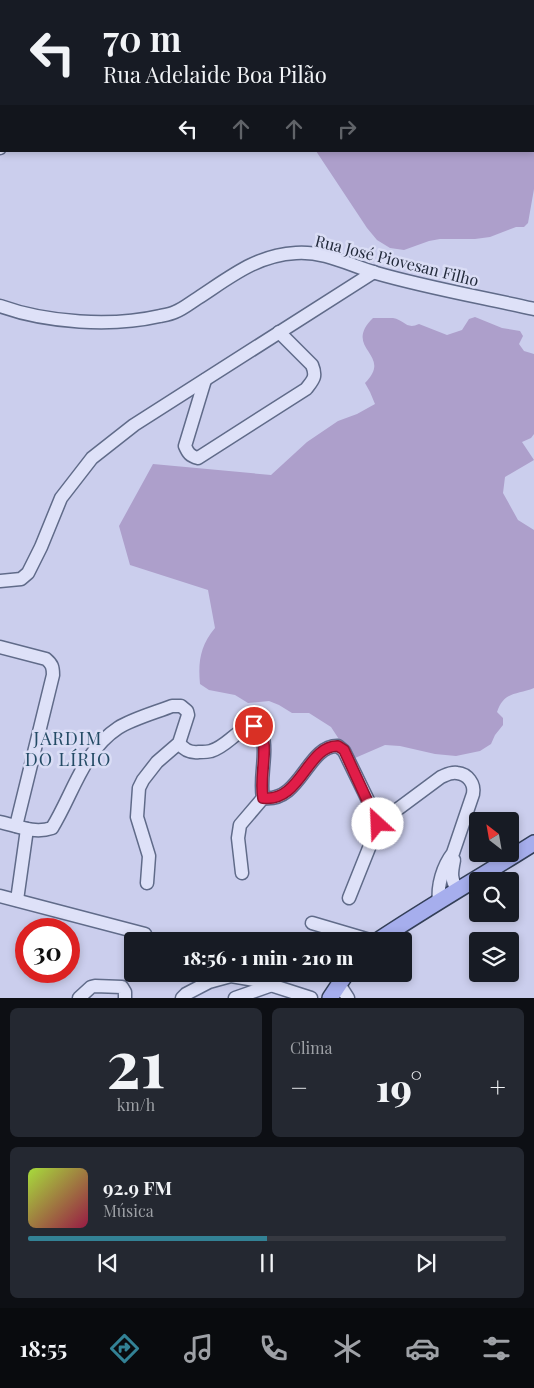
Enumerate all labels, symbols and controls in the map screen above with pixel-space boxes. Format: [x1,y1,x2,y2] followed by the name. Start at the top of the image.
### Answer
[103,14,181,61] text: 70 m
[20,20,85,85] icon: left
[103,59,327,89] text: Rua Adelaide Boa Pilão
[174,115,202,143] icon: left
[227,115,255,143] icon: ahead
[280,115,308,143] icon: ahead
[333,115,361,143] icon: right
[313,229,481,291] street label: Rua José Piovesan Filho
[233,705,275,747] pin
[240,712,268,740] icon: arrive
[25,726,111,771] district label: JARDIM DO LÍRIO
[351,797,403,849] position arrow
[469,812,519,862] north arrow
[469,812,519,982] map controls
[469,872,519,922] button: search
[15,918,80,983] speed limit sign: 30
[469,932,519,982] button: layers
[183,944,353,970] text: 18:56 · 1 min · 210 m
[107,1018,165,1104] text: 21
[290,1037,332,1058] text: Clima
[376,1061,422,1112] text: 19°
[290,1068,308,1105] text: −
[490,1068,506,1105] text: +
[117,1094,155,1115] text: km/h
[103,1174,172,1200] text: 92.9 FM
[103,1200,154,1221] text: Música
[94,1249,122,1277] icon: previous
[253,1249,281,1277] icon: pause
[412,1249,440,1277] icon: next
[107,1331,142,1366] icon: directions
[181,1331,216,1366] icon: music
[256,1331,291,1366] icon: phone
[330,1331,365,1366] icon: climate
[405,1331,440,1366] icon: car
[479,1331,514,1366] icon: filters
[20,1333,67,1363] text: 18:55

